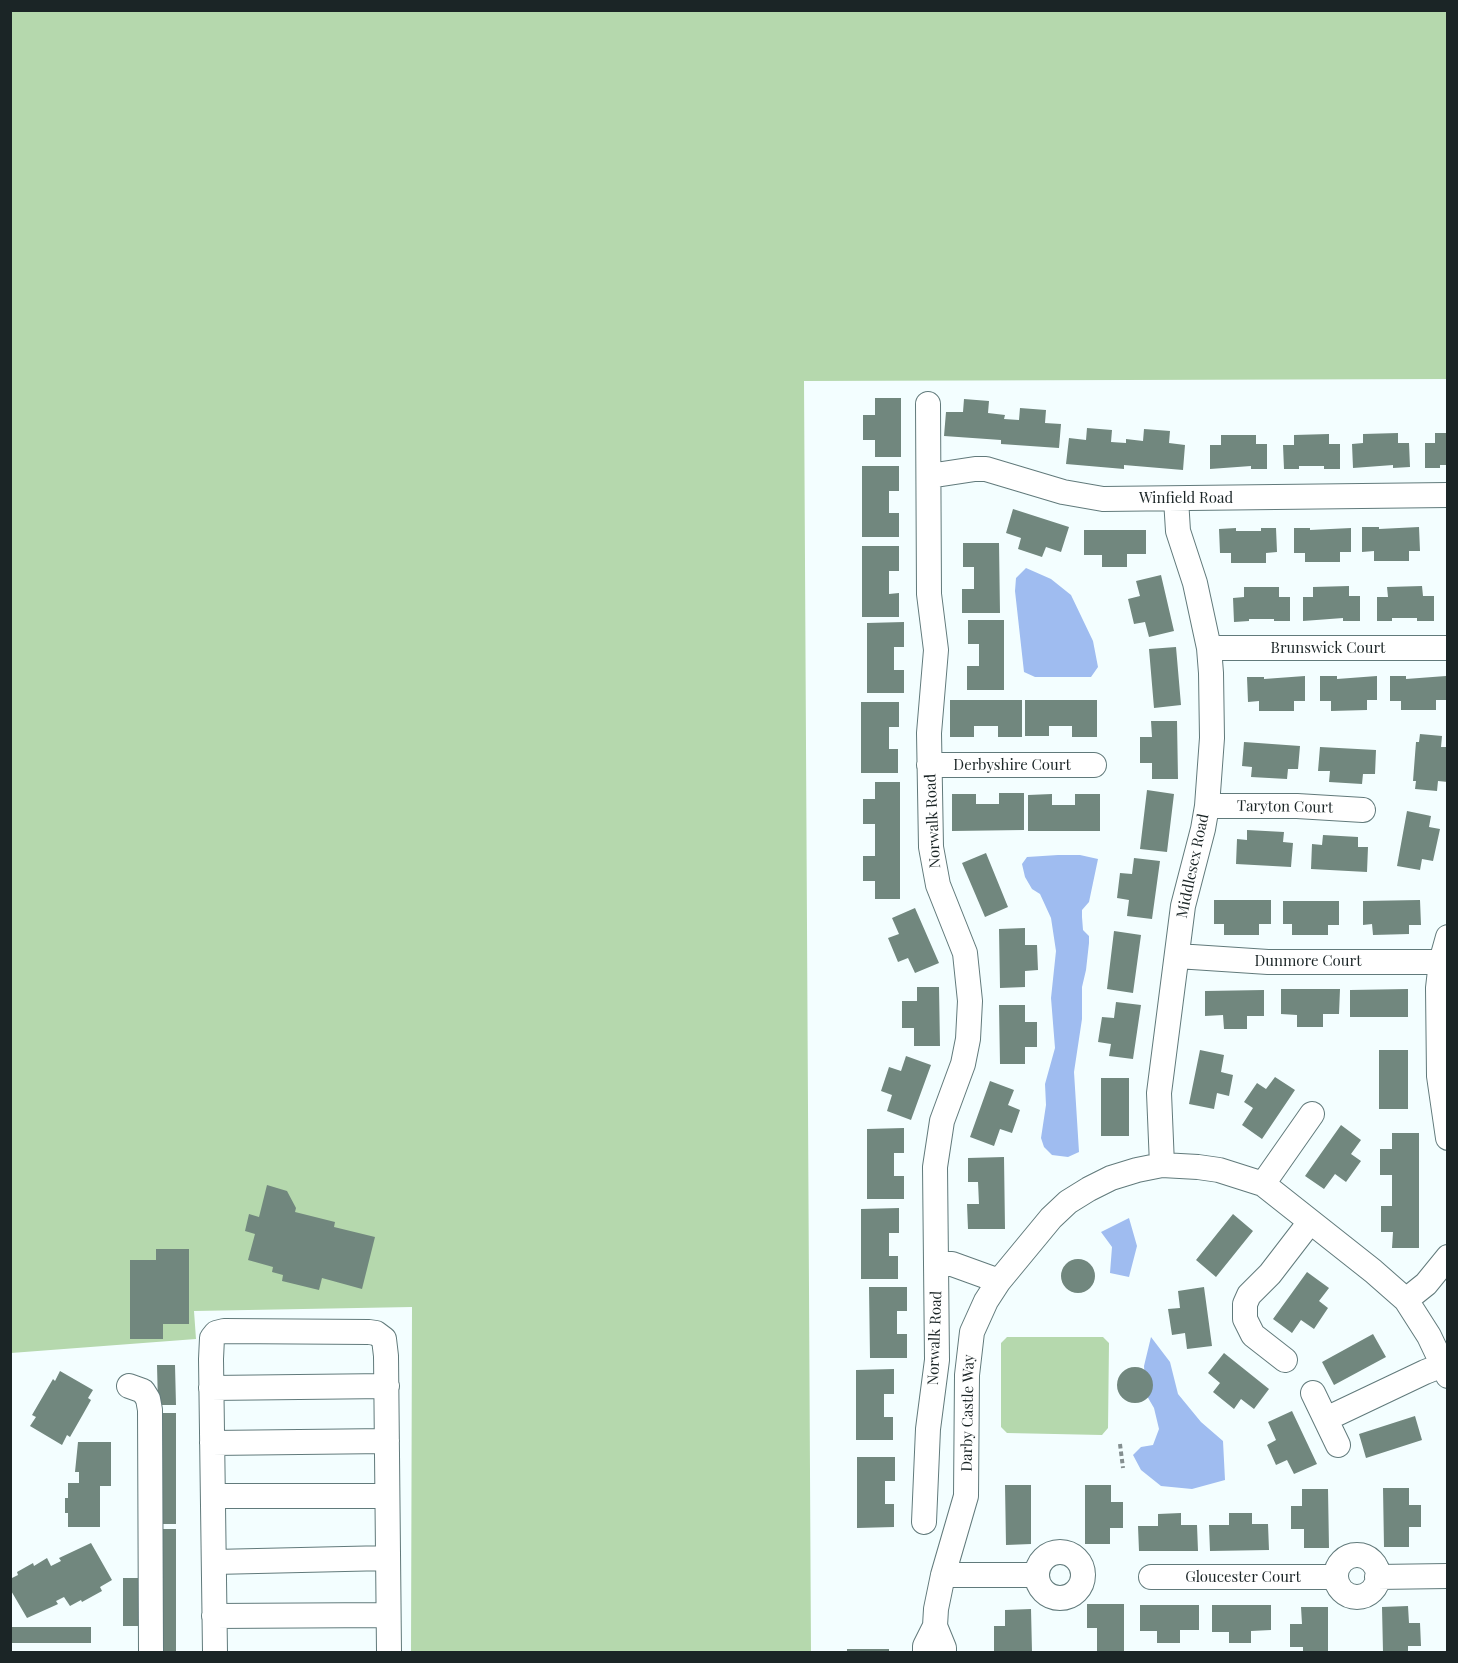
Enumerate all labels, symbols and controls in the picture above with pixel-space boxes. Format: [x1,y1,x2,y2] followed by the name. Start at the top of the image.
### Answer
[1139,489,1233,507] street label: Winfield Road
[1271,639,1385,657] street label: Brunswick Court
[953,756,1071,774] street label: Derbyshire Court
[922,773,944,869] street label: Norwalk Road
[1237,797,1333,817] street label: Taryton Court
[1173,812,1213,920] street label: Middlesex Road
[1255,952,1361,970] street label: Dunmore Court
[924,1290,946,1386] street label: Norwalk Road
[958,1354,978,1472] street label: Darby Castle Way
[1185,1568,1301,1586] street label: Gloucester Court

